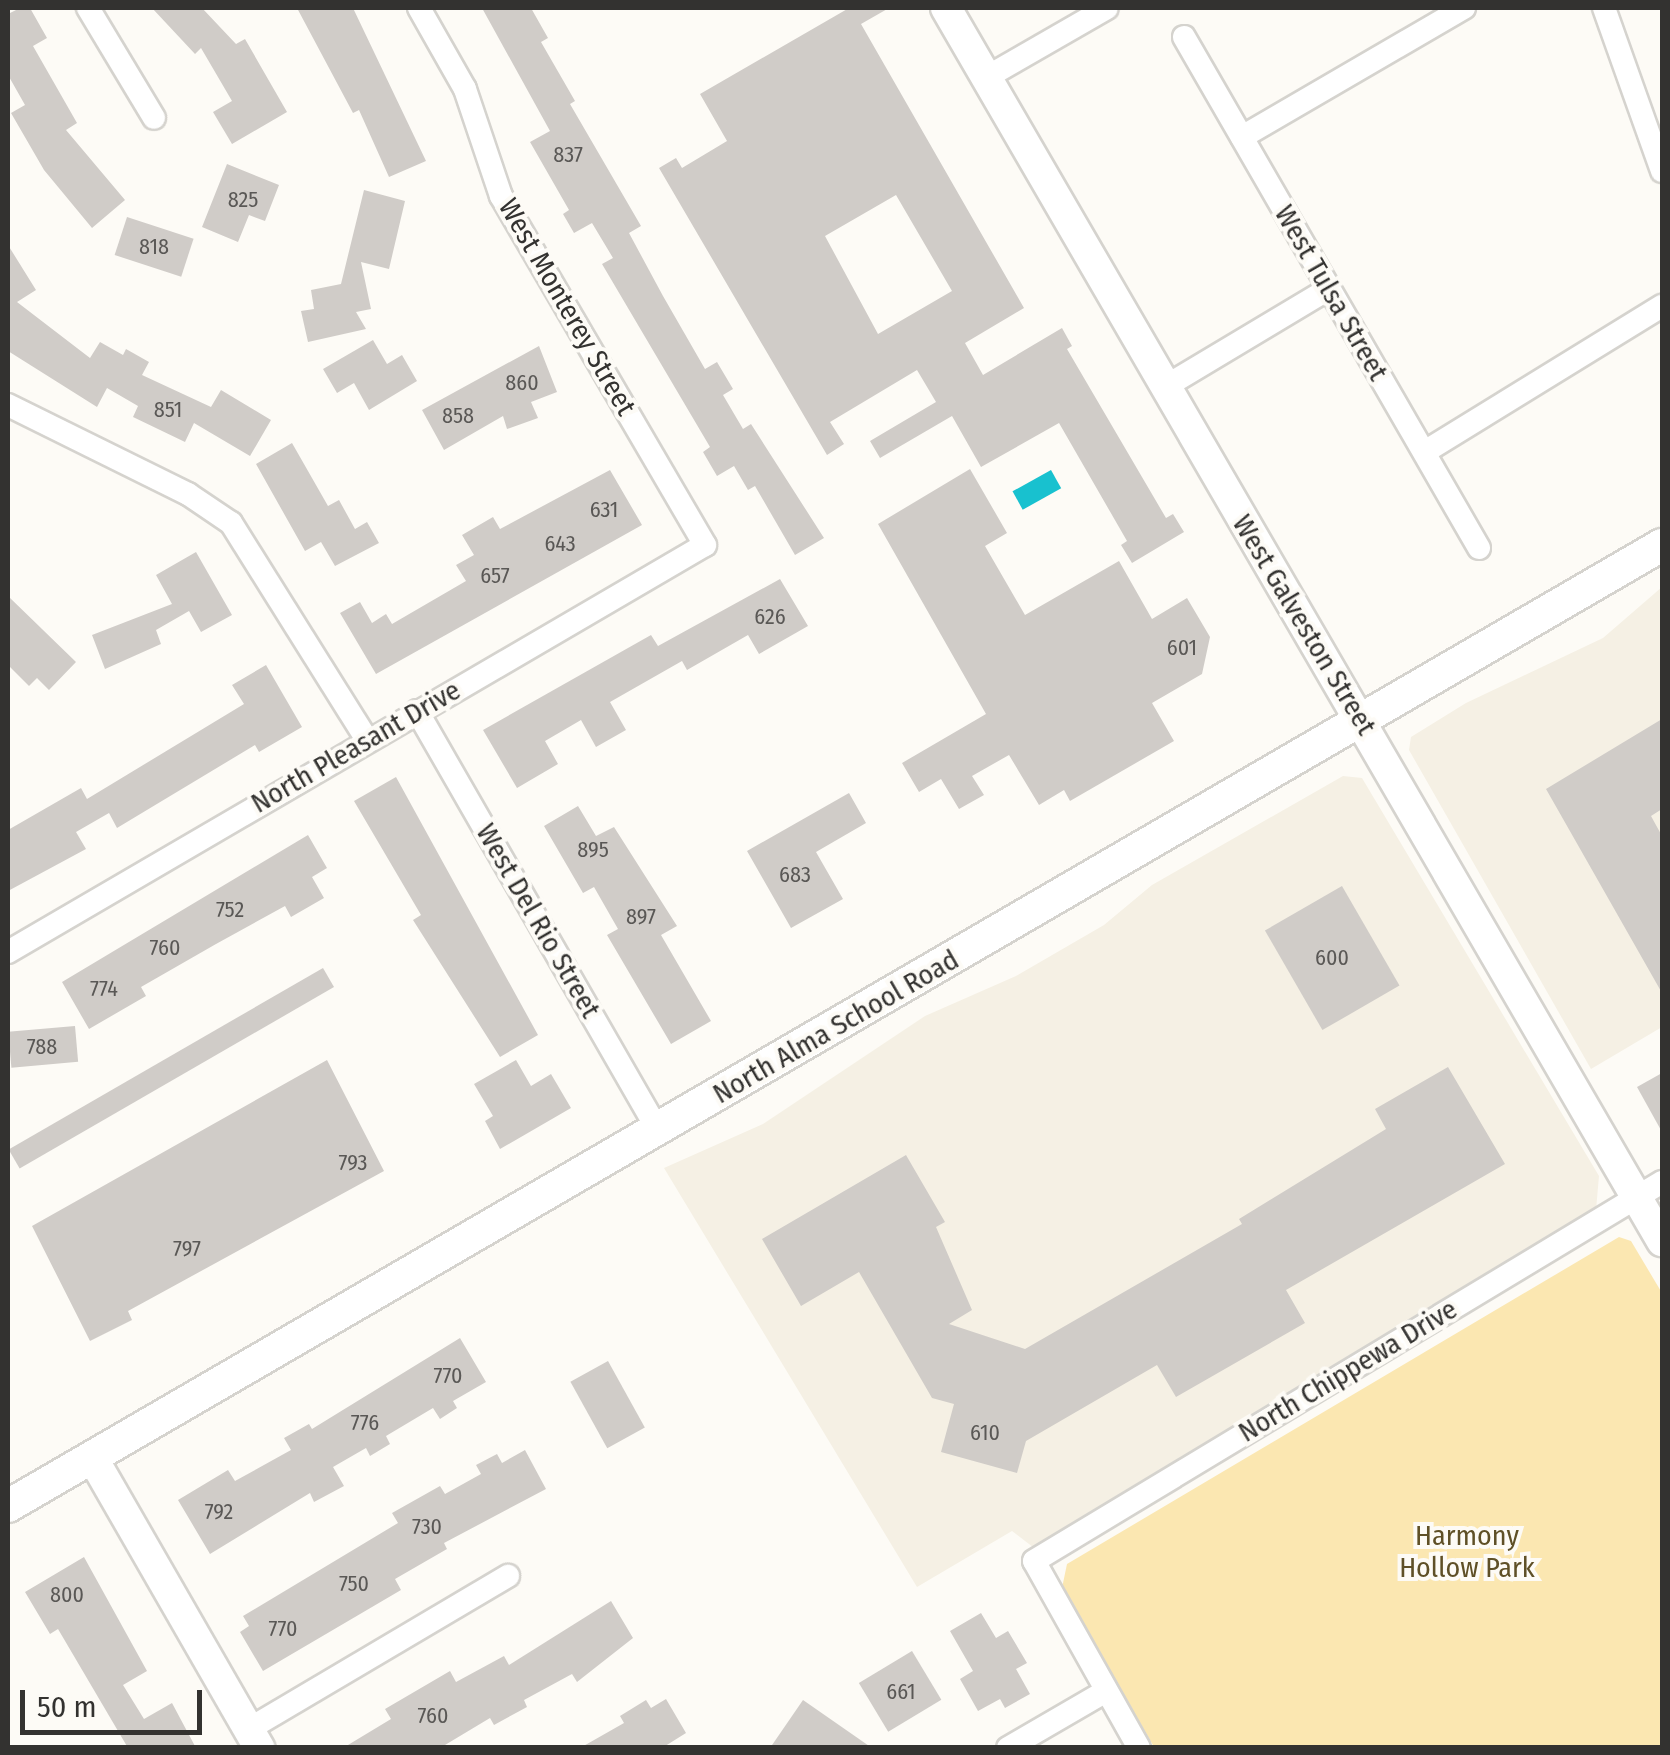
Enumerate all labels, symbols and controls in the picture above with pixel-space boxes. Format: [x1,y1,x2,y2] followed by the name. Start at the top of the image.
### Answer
[553,142,583,168] house number: 837
[228,187,258,213] house number: 825
[491,193,643,421] street label: West Monterey Street
[1267,199,1395,387] street label: West Tulsa Street
[139,234,169,260] house number: 818
[505,370,539,396] house number: 860
[154,397,182,423] house number: 851
[442,403,474,429] house number: 858
[590,497,618,523] house number: 631
[1225,509,1383,741] street label: West Galveston Street
[544,531,576,557] house number: 643
[480,563,510,589] house number: 657
[754,604,786,630] house number: 626
[1167,635,1197,661] house number: 601
[245,673,467,821] street label: North Pleasant Drive
[469,818,607,1024] street label: West Del Rio Street
[577,837,609,863] house number: 895
[779,862,811,888] house number: 683
[216,897,244,923] house number: 752
[626,904,656,930] house number: 897
[150,935,180,961] house number: 760
[707,943,965,1111] street label: North Alma School Road
[1315,945,1349,971] house number: 600
[90,976,118,1002] house number: 774
[27,1034,57,1060] house number: 788
[339,1150,367,1176] house number: 793
[173,1236,201,1262] house number: 797
[1233,1292,1463,1450] street label: North Chippewa Drive
[433,1363,463,1389] house number: 770
[351,1410,379,1436] house number: 776
[970,1420,1000,1446] house number: 610
[205,1499,233,1525] house number: 792
[412,1514,442,1540] house number: 730
[1399,1519,1535,1585] park label: Harmony Hollow Park
[339,1571,369,1597] house number: 750
[50,1582,84,1608] house number: 800
[268,1616,298,1642] house number: 770
[25,1670,208,1732] scale bar
[886,1679,916,1705] house number: 661
[37,1689,97,1725] text: 50 m
[418,1703,448,1729] house number: 760

